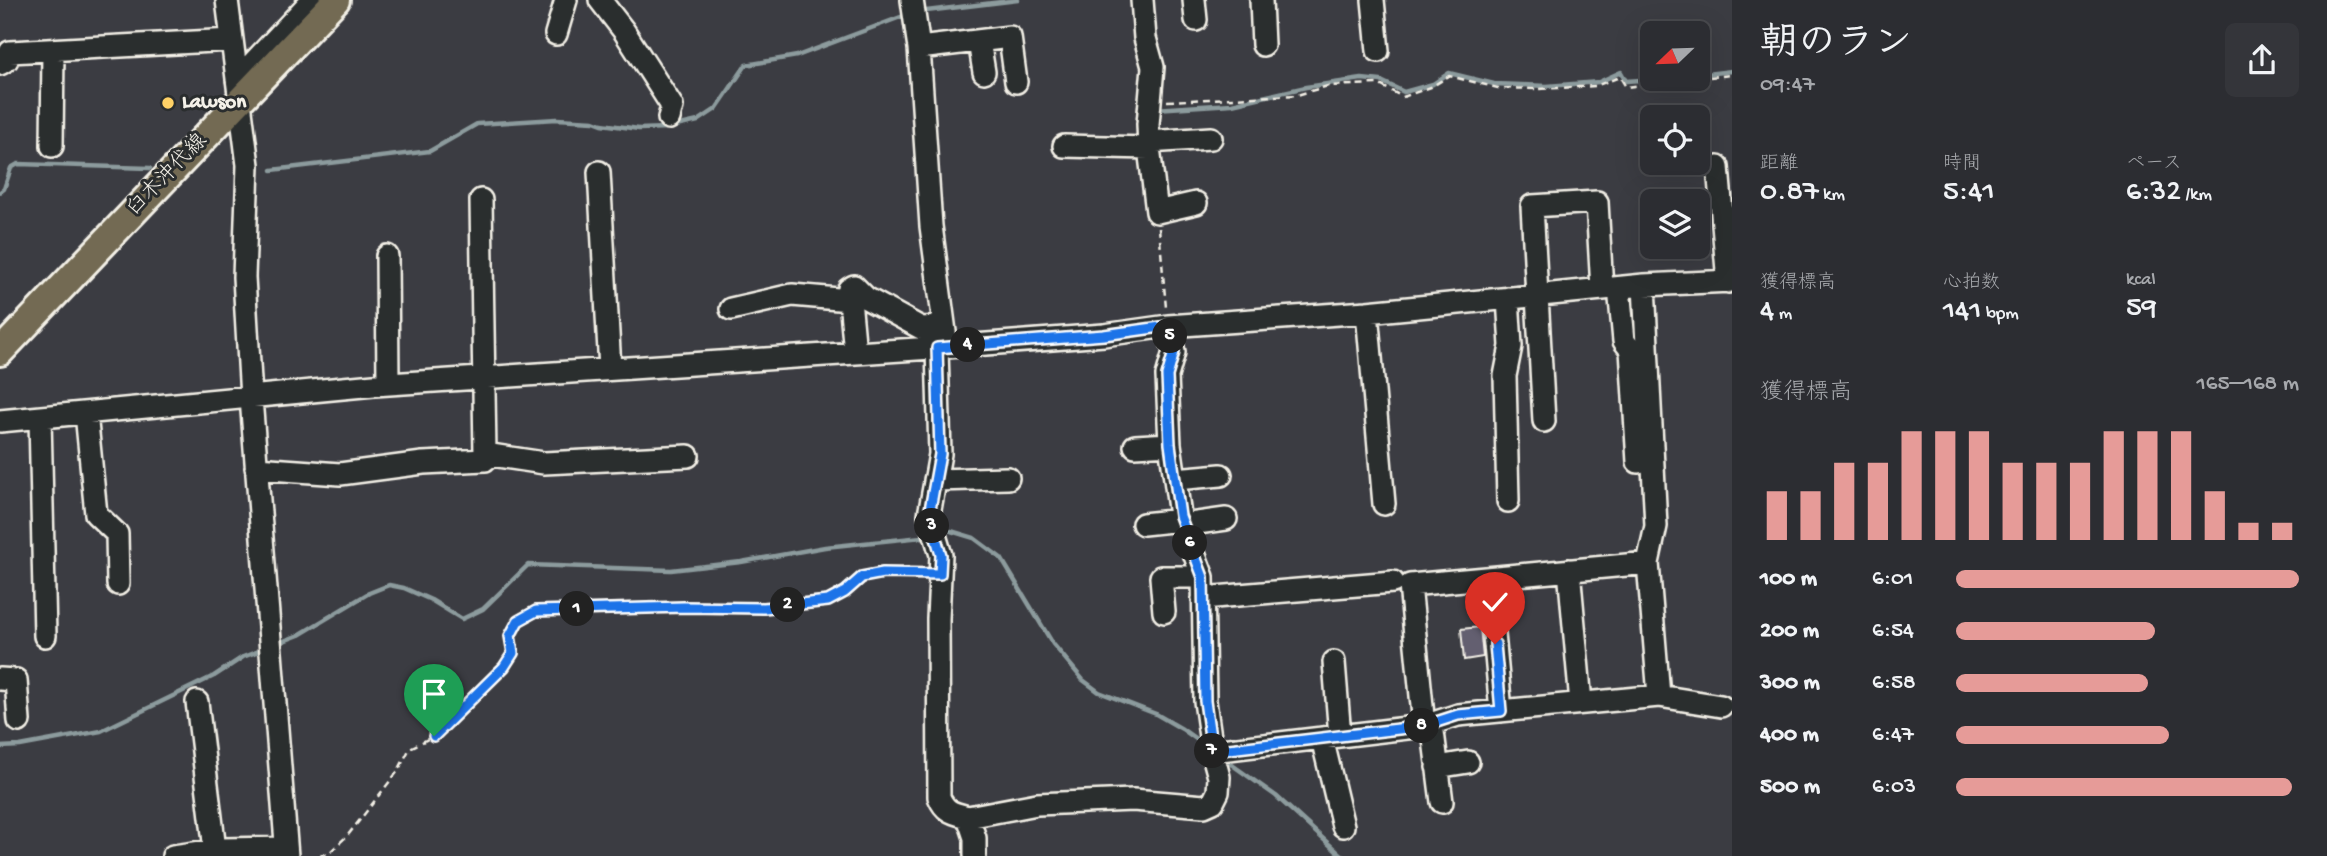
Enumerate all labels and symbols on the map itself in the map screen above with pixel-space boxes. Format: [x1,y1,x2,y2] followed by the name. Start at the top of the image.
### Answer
[1640,21,1710,91] north arrow
[182,91,247,116] place label: Lawson
[160,95,176,111] marker: Lawson
[121,128,213,222] street label: 臼木沖代線
[1152,318,1188,354] pin: 5
[950,328,986,362] pin: 4
[914,508,950,544] pin: 3
[1172,526,1208,560] pin: 6
[1465,572,1525,644] pin
[770,588,806,622] pin: 2
[560,592,594,626] pin: 1
[404,664,464,736] pin
[1404,708,1440,744] pin: 8
[1194,734,1230,768] pin: 7

